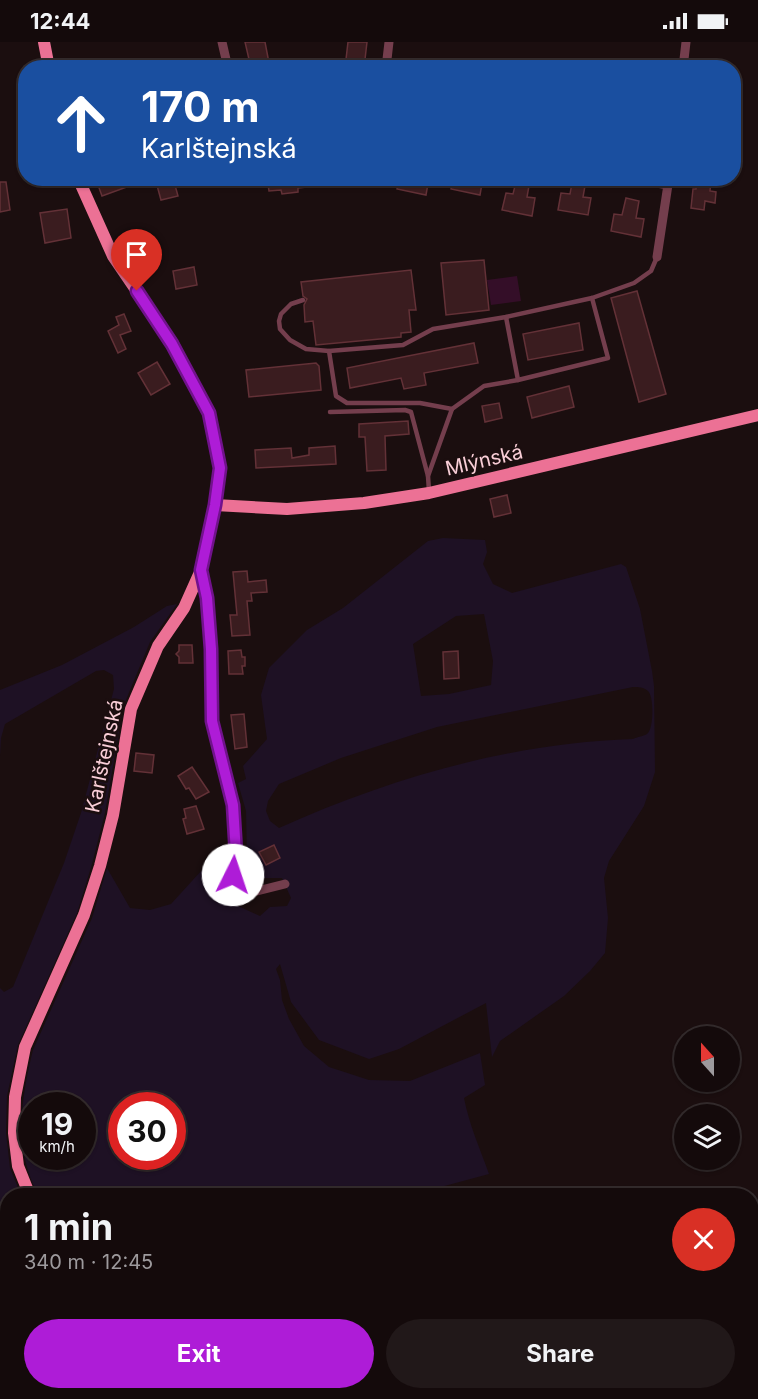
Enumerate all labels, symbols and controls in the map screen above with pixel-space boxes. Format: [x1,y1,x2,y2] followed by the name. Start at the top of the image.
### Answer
[30,8,90,34] text: 12:44
[141,81,259,132] text: 170 m
[42,84,120,162] icon: ahead
[141,132,297,165] text: Karlštejnská
[111,229,162,291] pin
[120,238,153,271] icon: arrive
[443,439,525,481] street label: Mlýnská
[80,697,128,815] street label: Karlštejnská
[201,843,265,907] position arrow
[674,1026,740,1092] north arrow
[674,1026,740,1170] map controls
[108,1092,186,1170] speed limit sign: 30
[674,1104,740,1170] button: layers
[41,1106,73,1142] text: 19
[39,1137,75,1156] text: km/h
[24,1205,113,1249] text: 1 min
[672,1208,735,1271] button: close
[24,1250,153,1274] text: 340 m · 12:45
[24,1319,374,1388] button: Exit
[386,1319,735,1388] button: Share

